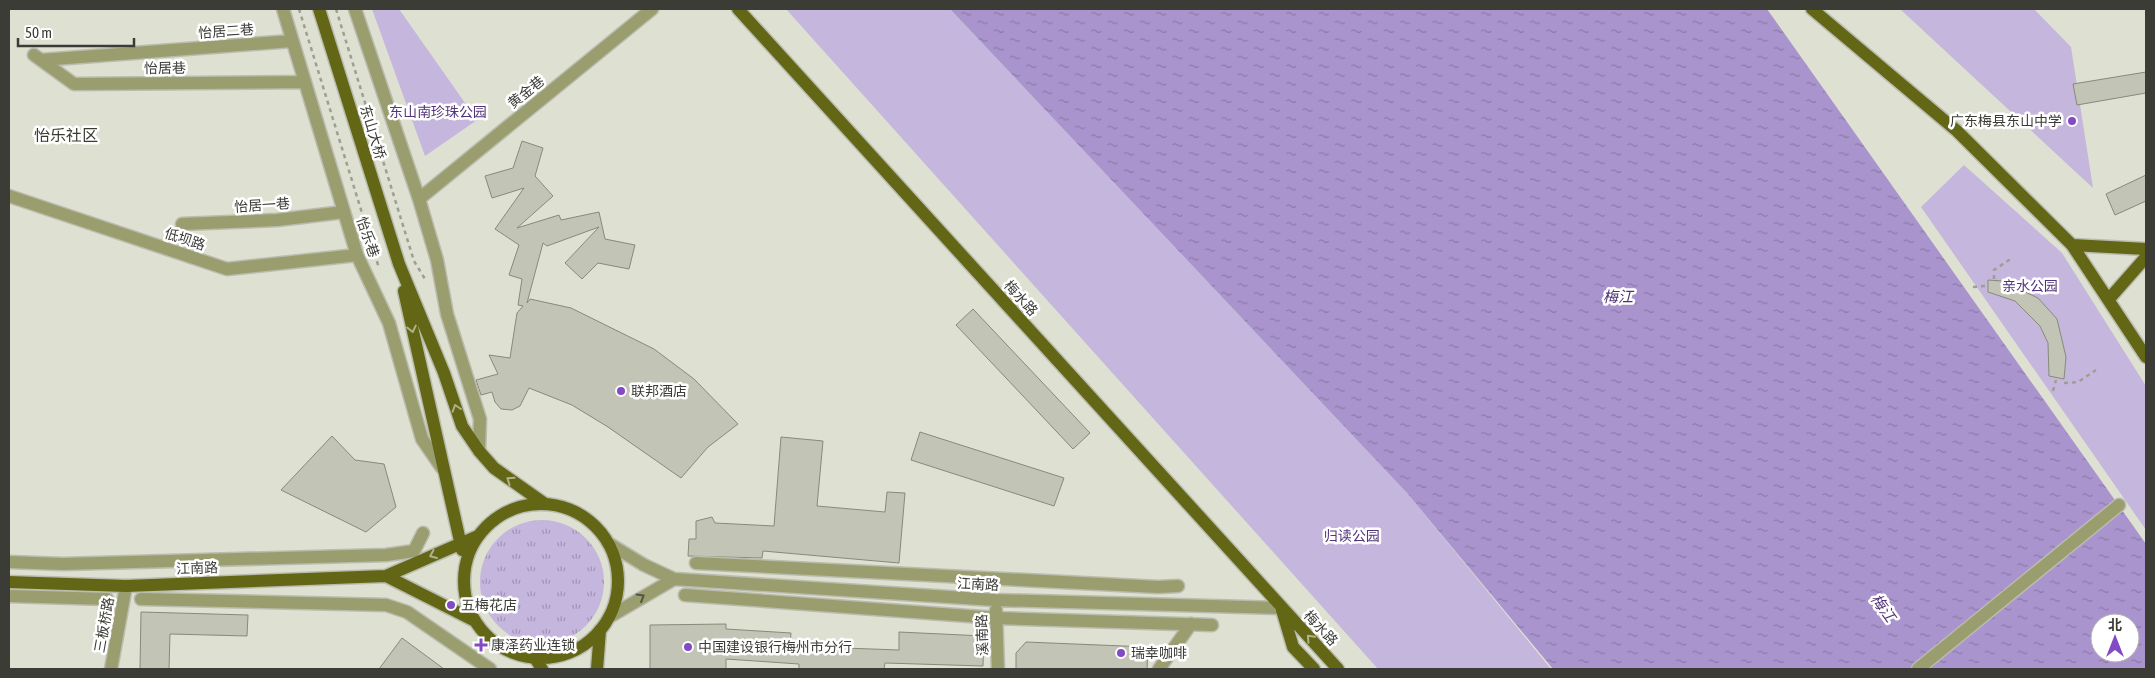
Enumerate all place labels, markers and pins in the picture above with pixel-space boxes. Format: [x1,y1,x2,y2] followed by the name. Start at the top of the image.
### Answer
[1950,113,2062,129] place label: 广东梅县东山中学
[2066,115,2078,127] marker: 广东梅县东山中学
[631,383,687,399] place label: 联邦酒店
[615,385,627,397] marker: 联邦酒店
[461,597,517,613] place label: 五梅花店
[445,599,457,611] marker: 五梅花店
[491,637,575,653] place label: 康泽药业连锁
[475,639,487,651] marker: 康泽药业连锁
[698,639,852,655] place label: 中国建设银行梅州市分行
[682,641,694,653] marker: 中国建设银行梅州市分行
[1131,645,1187,661] place label: 瑞幸咖啡
[1115,647,1127,659] marker: 瑞幸咖啡

